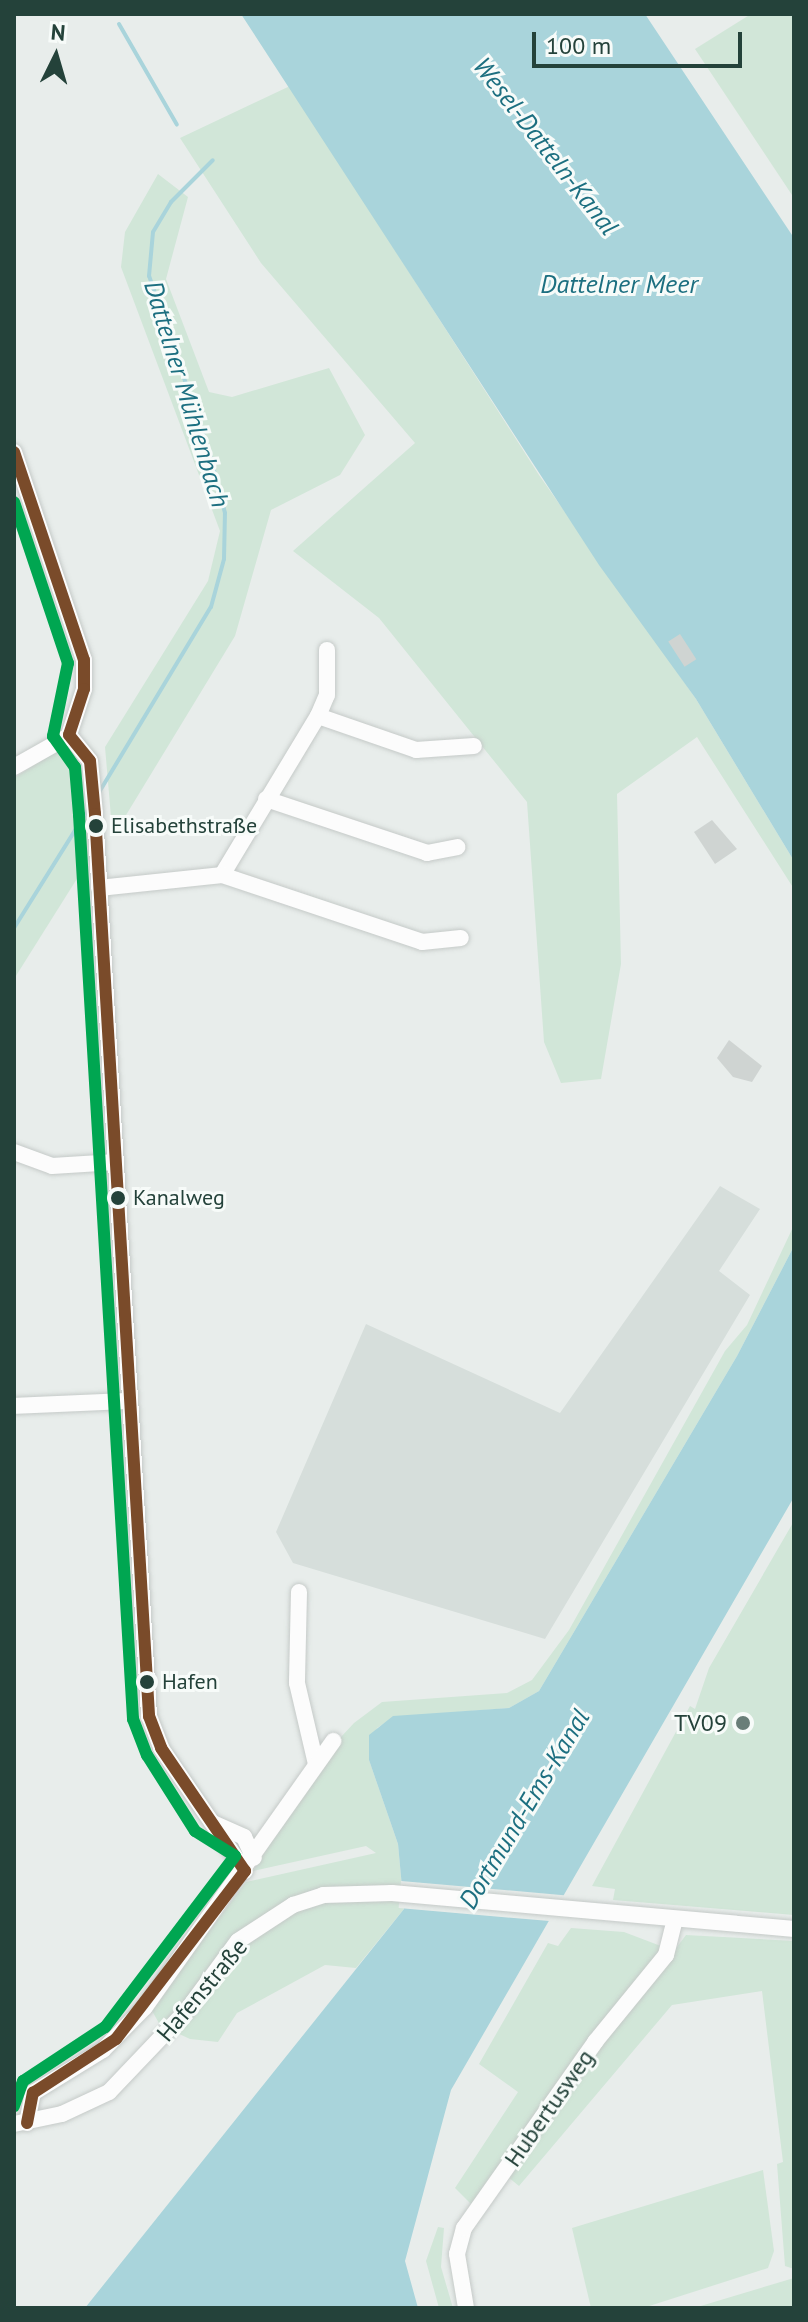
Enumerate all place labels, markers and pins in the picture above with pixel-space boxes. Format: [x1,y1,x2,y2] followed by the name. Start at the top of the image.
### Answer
[111,813,257,839] place label: Elisabethstraße
[88,818,104,834] marker: Elisabethstraße
[133,1185,225,1211] place label: Kanalweg
[110,1190,126,1206] marker: Kanalweg
[162,1669,218,1695] place label: Hafen
[139,1674,155,1690] marker: Hafen
[674,1709,727,1737] place label: TV09
[734,1714,752,1732] marker: TV09

